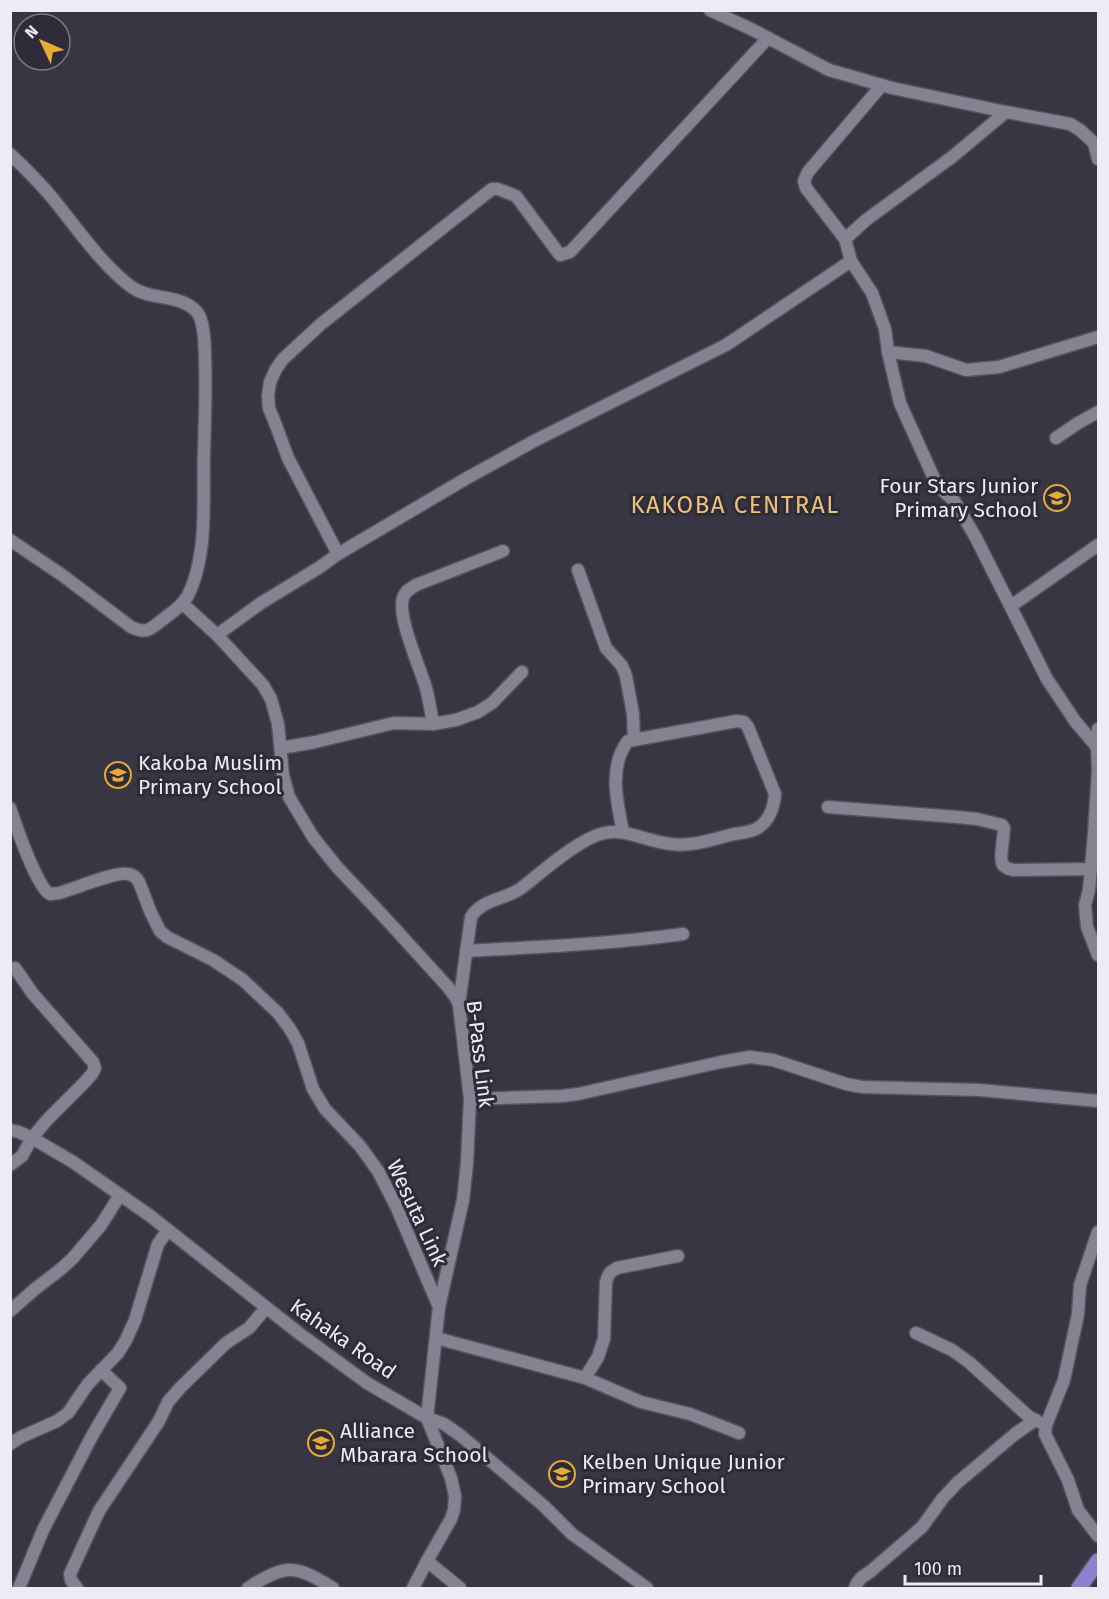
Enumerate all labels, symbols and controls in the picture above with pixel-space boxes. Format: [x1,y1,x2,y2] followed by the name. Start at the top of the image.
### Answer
[12,12,72,72] north arrow
[21,22,42,42] text: N
[880,473,1038,523] place label: Four Stars Junior Primary School
[1042,483,1072,513] school or university icon: Four Stars Junior Primary School
[630,491,840,519] district label: KAKOBA CENTRAL
[138,750,282,800] place label: Kakoba Muslim Primary School
[103,760,133,790] school or university icon: Kakoba Muslim Primary School
[461,999,500,1109] street label: B-Pass Link
[381,1156,453,1271] street label: Wesuta Link
[285,1293,401,1385] street label: Kahaka Road
[340,1418,488,1468] place label: Alliance Mbarara School
[306,1428,336,1458] school or university icon: Alliance Mbarara School
[582,1449,785,1499] place label: Kelben Unique Junior Primary School
[547,1459,577,1489] school or university icon: Kelben Unique Junior Primary School
[905,1548,1042,1586] scale bar
[914,1558,962,1580] text: 100 m

